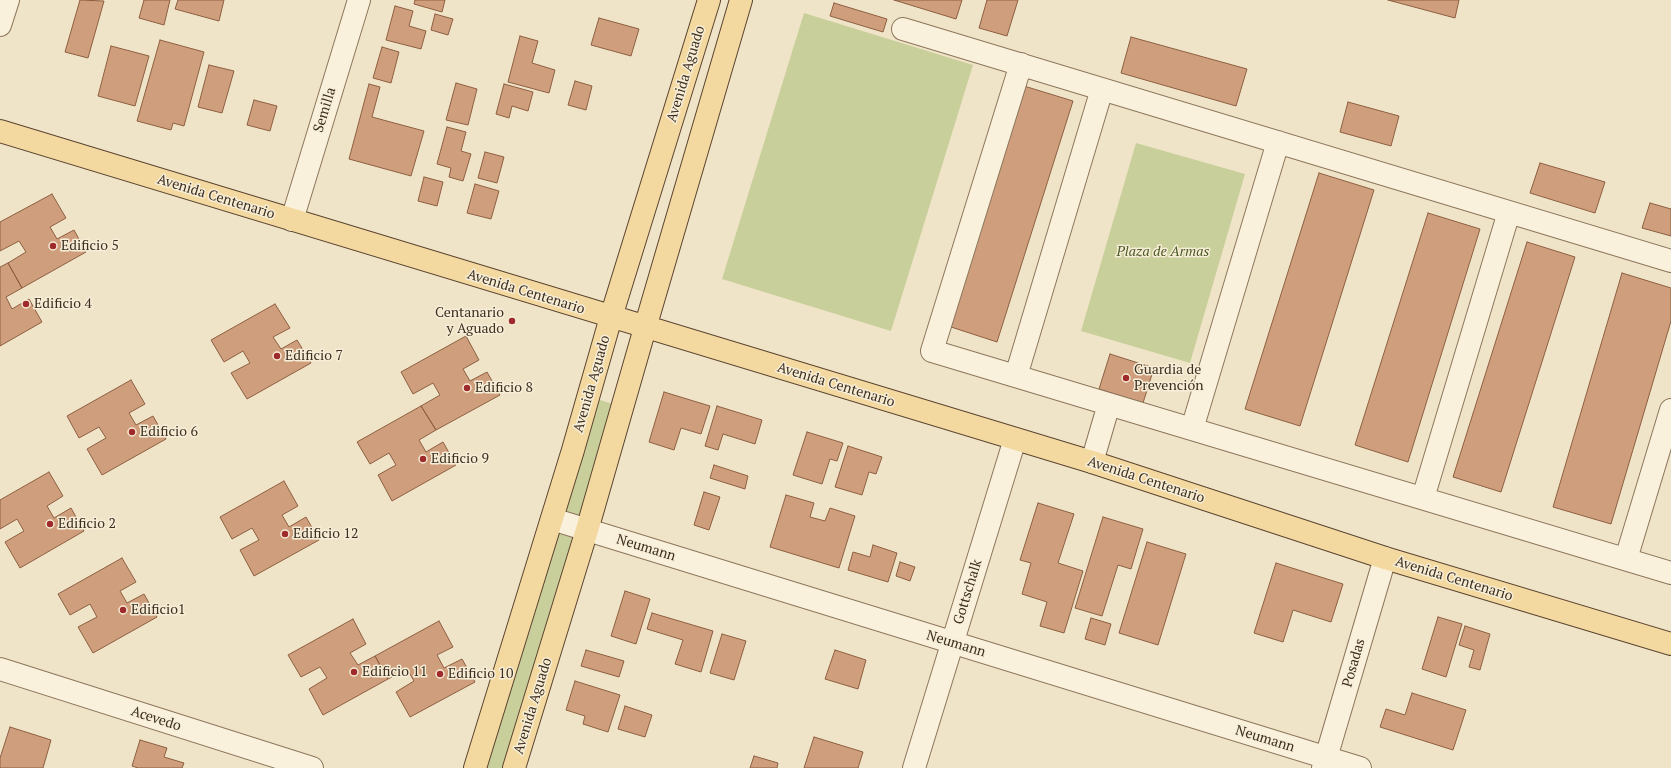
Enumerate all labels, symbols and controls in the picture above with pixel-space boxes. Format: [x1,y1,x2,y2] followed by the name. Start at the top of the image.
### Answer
[663,24,709,124] street label: Avenida Aguado
[310,85,340,135] street label: Semilla
[155,171,277,223] street label: Avenida Centenario
[61,238,119,254] place label: Edificio 5
[48,241,58,251] marker: Edificio 5
[1117,244,1209,260] park label: Plaza de Armas
[465,266,587,318] street label: Avenida Centenario
[34,296,92,312] place label: Edificio 4
[21,299,31,309] marker: Edificio 4
[435,305,504,338] place label: Centanario y Aguado
[507,316,517,326] marker: Centanario y Aguado
[570,333,614,435] street label: Avenida Aguado
[285,348,343,364] place label: Edificio 7
[272,351,282,361] marker: Edificio 7
[775,359,897,411] street label: Avenida Centenario
[1134,362,1203,394] place label: Guardia de Prevención
[1121,373,1131,383] marker: Guardia de Prevención
[475,380,533,396] place label: Edificio 8
[462,383,472,393] marker: Edificio 8
[140,424,198,440] place label: Edificio 6
[127,427,137,437] marker: Edificio 6
[431,451,489,467] place label: Edificio 9
[1085,453,1207,507] street label: Avenida Centenario
[418,454,428,464] marker: Edificio 9
[58,516,116,532] place label: Edificio 2
[45,519,55,529] marker: Edificio 2
[293,526,358,542] place label: Edificio 12
[280,529,290,539] marker: Edificio 12
[614,531,678,565] street label: Neumann
[1393,553,1515,605] street label: Avenida Centenario
[950,558,986,626] street label: Gottschalk
[131,602,185,618] place label: Edificio1
[118,605,128,615] marker: Edificio1
[924,627,988,661] street label: Neumann
[1339,637,1369,689] street label: Posadas
[510,656,556,756] street label: Avenida Aguado
[362,664,427,680] place label: Edificio 11
[448,666,513,682] place label: Edificio 10
[349,667,359,677] marker: Edificio 11
[435,669,445,679] marker: Edificio 10
[129,703,183,735] street label: Acevedo
[1233,722,1297,756] street label: Neumann

